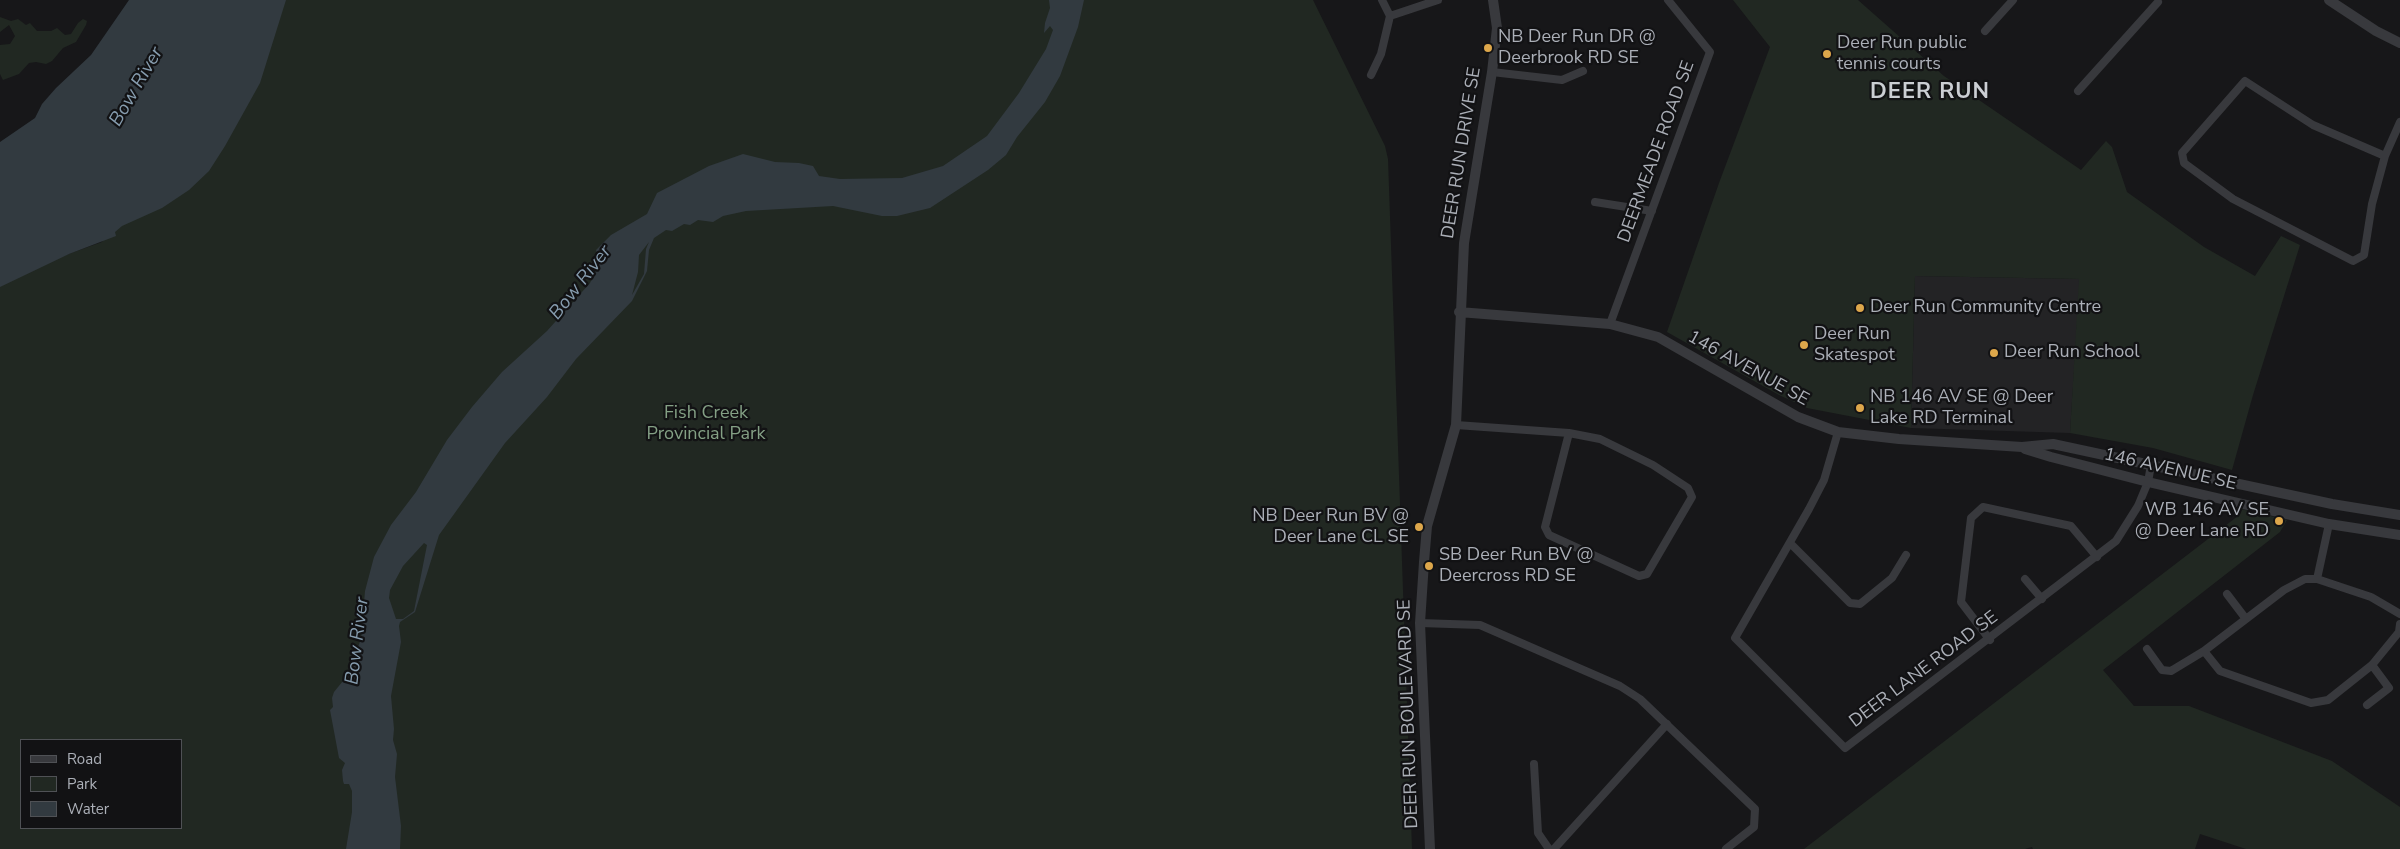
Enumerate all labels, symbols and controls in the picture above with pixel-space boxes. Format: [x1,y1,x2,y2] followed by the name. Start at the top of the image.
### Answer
[1498,27,1656,70] place label: NB Deer Run DR @ Deerbrook RD SE
[1837,33,1966,76] place label: Deer Run public tennis courts
[1482,42,1494,54] marker: NB Deer Run DR @ Deerbrook RD SE
[105,43,169,131] water label: Bow River
[1821,48,1833,60] marker: Deer Run public tennis courts
[1614,58,1700,246] street label: DEERMEADE ROAD SE
[1438,66,1486,240] street label: DEER RUN DRIVE SE
[1869,80,1991,106] district label: DEER RUN
[545,241,617,325] water label: Bow River
[1870,297,2101,319] place label: Deer Run Community Centre
[1854,302,1866,314] marker: Deer Run Community Centre
[1814,324,1895,366] place label: Deer Run Skatespot
[1684,327,1812,411] street label: 146 AVENUE SE
[1798,339,1810,351] marker: Deer Run Skatespot
[2004,342,2140,364] place label: Deer Run School
[1988,347,2000,359] marker: Deer Run School
[1870,387,2053,429] place label: NB 146 AV SE @ Deer Lake RD Terminal
[1854,402,1866,414] marker: NB 146 AV SE @ Deer Lake RD Terminal
[646,403,766,446] park label: Fish Creek Provincial Park
[2102,444,2238,496] street label: 146 AVENUE SE
[2135,500,2269,542] place label: WB 146 AV SE @ Deer Lane RD
[1252,506,1409,548] place label: NB Deer Run BV @ Deer Lane CL SE
[2273,515,2285,527] marker: WB 146 AV SE @ Deer Lane RD
[1413,521,1425,533] marker: NB Deer Run BV @ Deer Lane CL SE
[1439,545,1593,588] place label: SB Deer Run BV @ Deercross RD SE
[1423,560,1435,572] marker: SB Deer Run BV @ Deercross RD SE
[341,596,375,686] water label: Bow River
[1394,599,1424,829] street label: DEER RUN BOULEVARD SE
[1846,607,2002,733] street label: DEER LANE ROAD SE
[20,739,182,829] legend
[67,749,102,769] text: Road
[67,774,97,794] text: Park
[67,799,109,819] text: Water

